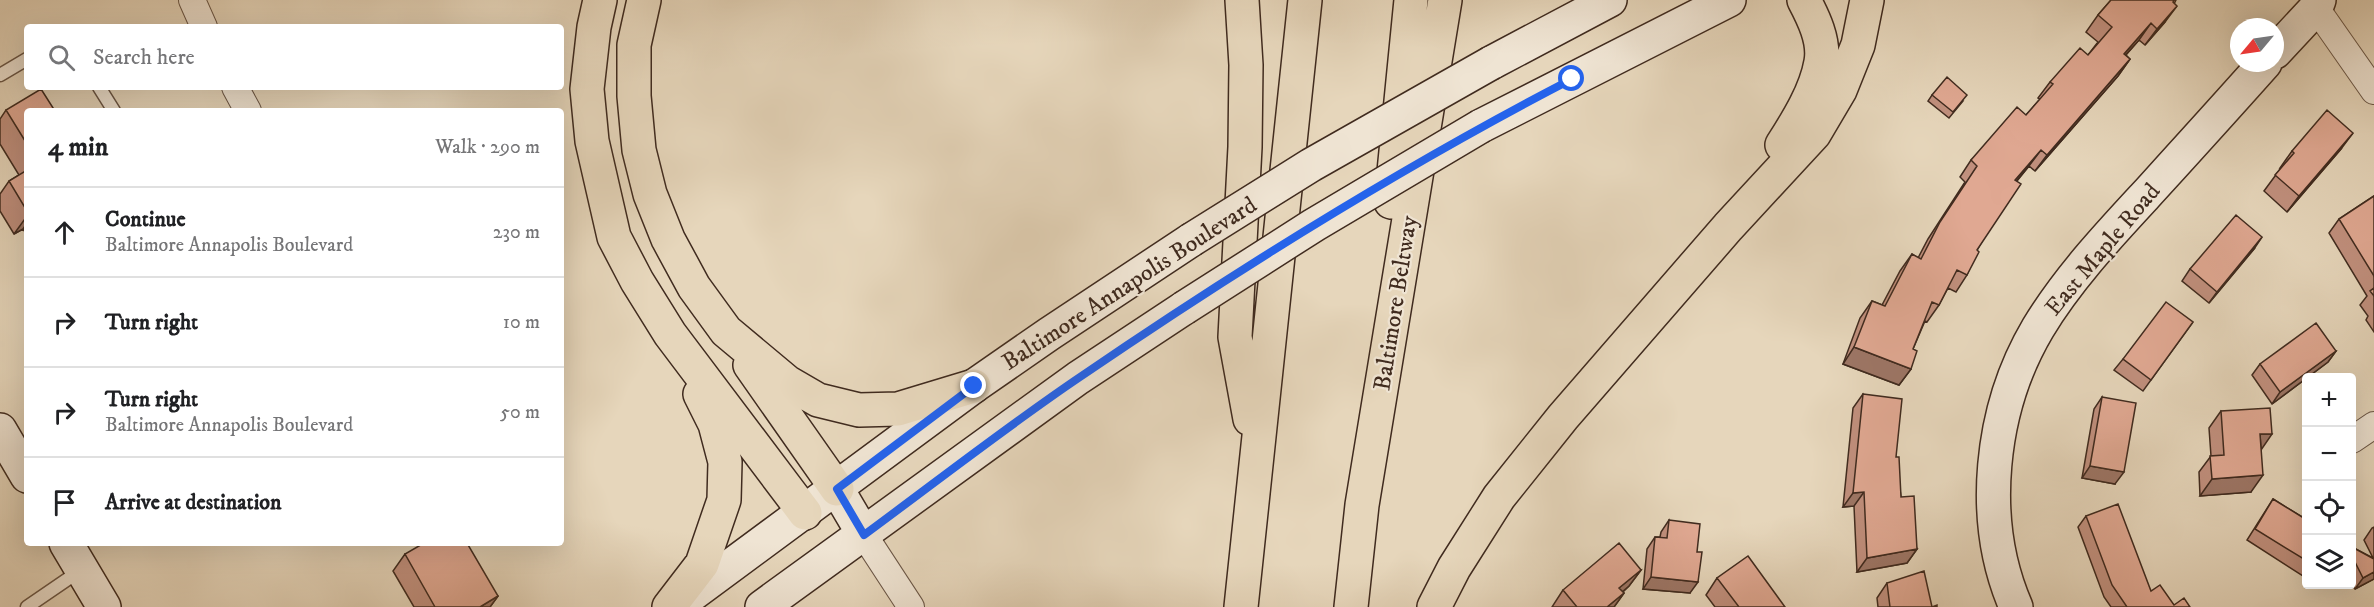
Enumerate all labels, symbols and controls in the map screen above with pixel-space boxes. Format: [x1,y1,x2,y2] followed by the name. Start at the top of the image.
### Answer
[2230,18,2284,72] north arrow
[24,24,564,90] search box
[45,41,78,74] icon: search
[93,44,195,71] text: Search here
[1558,65,1584,91] route start
[48,131,108,164] text: 4 min
[435,135,540,160] text: Walk · 290 m
[2039,177,2167,322] street label: East Maple Road
[997,190,1263,378] street label: Baltimore Annapolis Boulevard
[105,206,186,233] text: Continue
[1367,213,1425,393] street label: Baltimore Beltway
[48,216,81,249] icon: ahead
[493,220,540,245] text: 230 m
[105,233,353,258] text: Baltimore Annapolis Boulevard
[48,306,81,339] icon: right
[105,309,198,336] text: Turn right
[503,310,540,335] text: 10 m
[960,372,986,398] route end
[2302,373,2356,589] map controls
[2302,373,2356,427] button: +
[105,386,198,413] text: Turn right
[48,396,81,429] icon: right
[500,400,540,425] text: 50 m
[105,413,353,438] text: Baltimore Annapolis Boulevard
[2302,427,2356,481] button: −
[2302,481,2356,535] button: locate
[48,486,81,519] icon: arrive
[105,489,282,516] text: Arrive at destination
[2302,535,2356,589] button: layers

